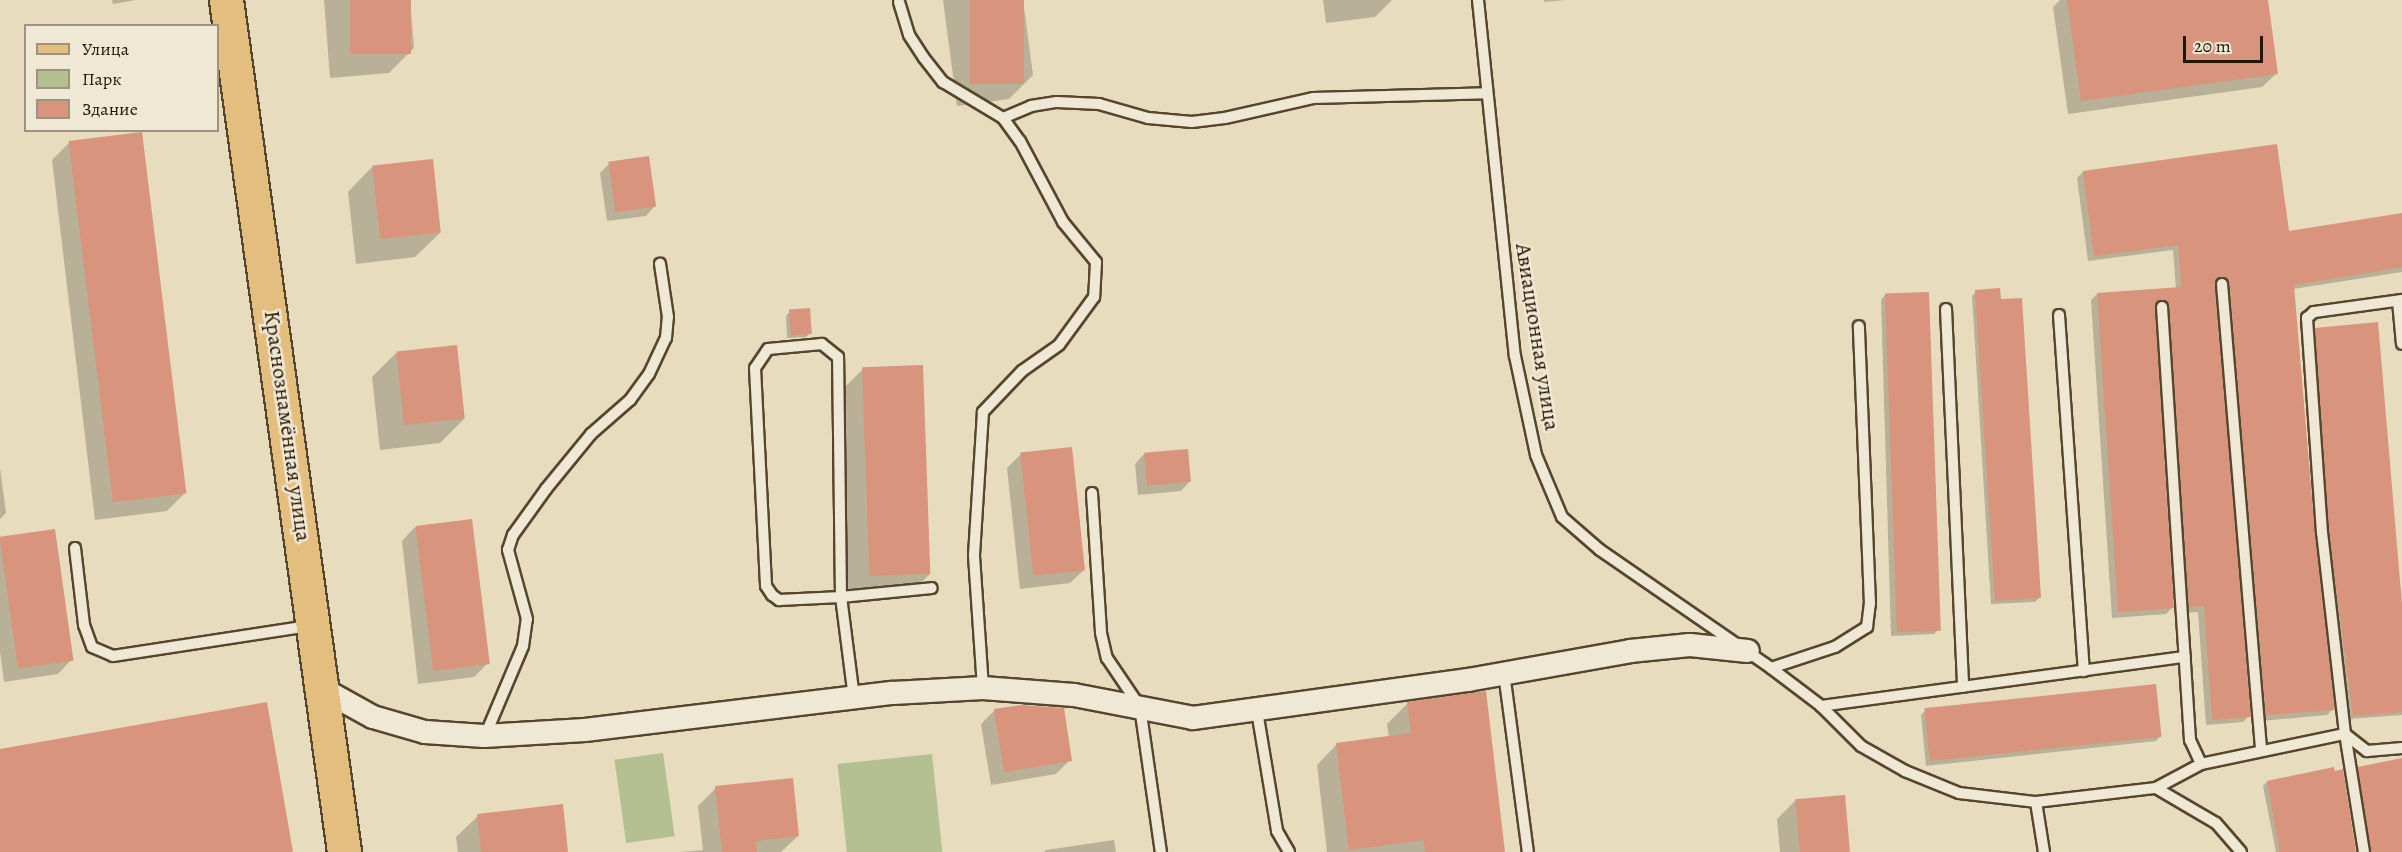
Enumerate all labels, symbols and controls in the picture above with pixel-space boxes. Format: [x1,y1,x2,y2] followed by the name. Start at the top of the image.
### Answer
[24,24,219,132] legend
[2186,24,2266,62] scale bar
[2194,34,2231,58] text: 20 m
[82,37,129,61] text: Улица
[82,67,122,91] text: Парк
[82,97,138,121] text: Здание
[1509,242,1565,432] street label: Авиационная улица
[258,309,316,543] street label: Краснознамённая улица

